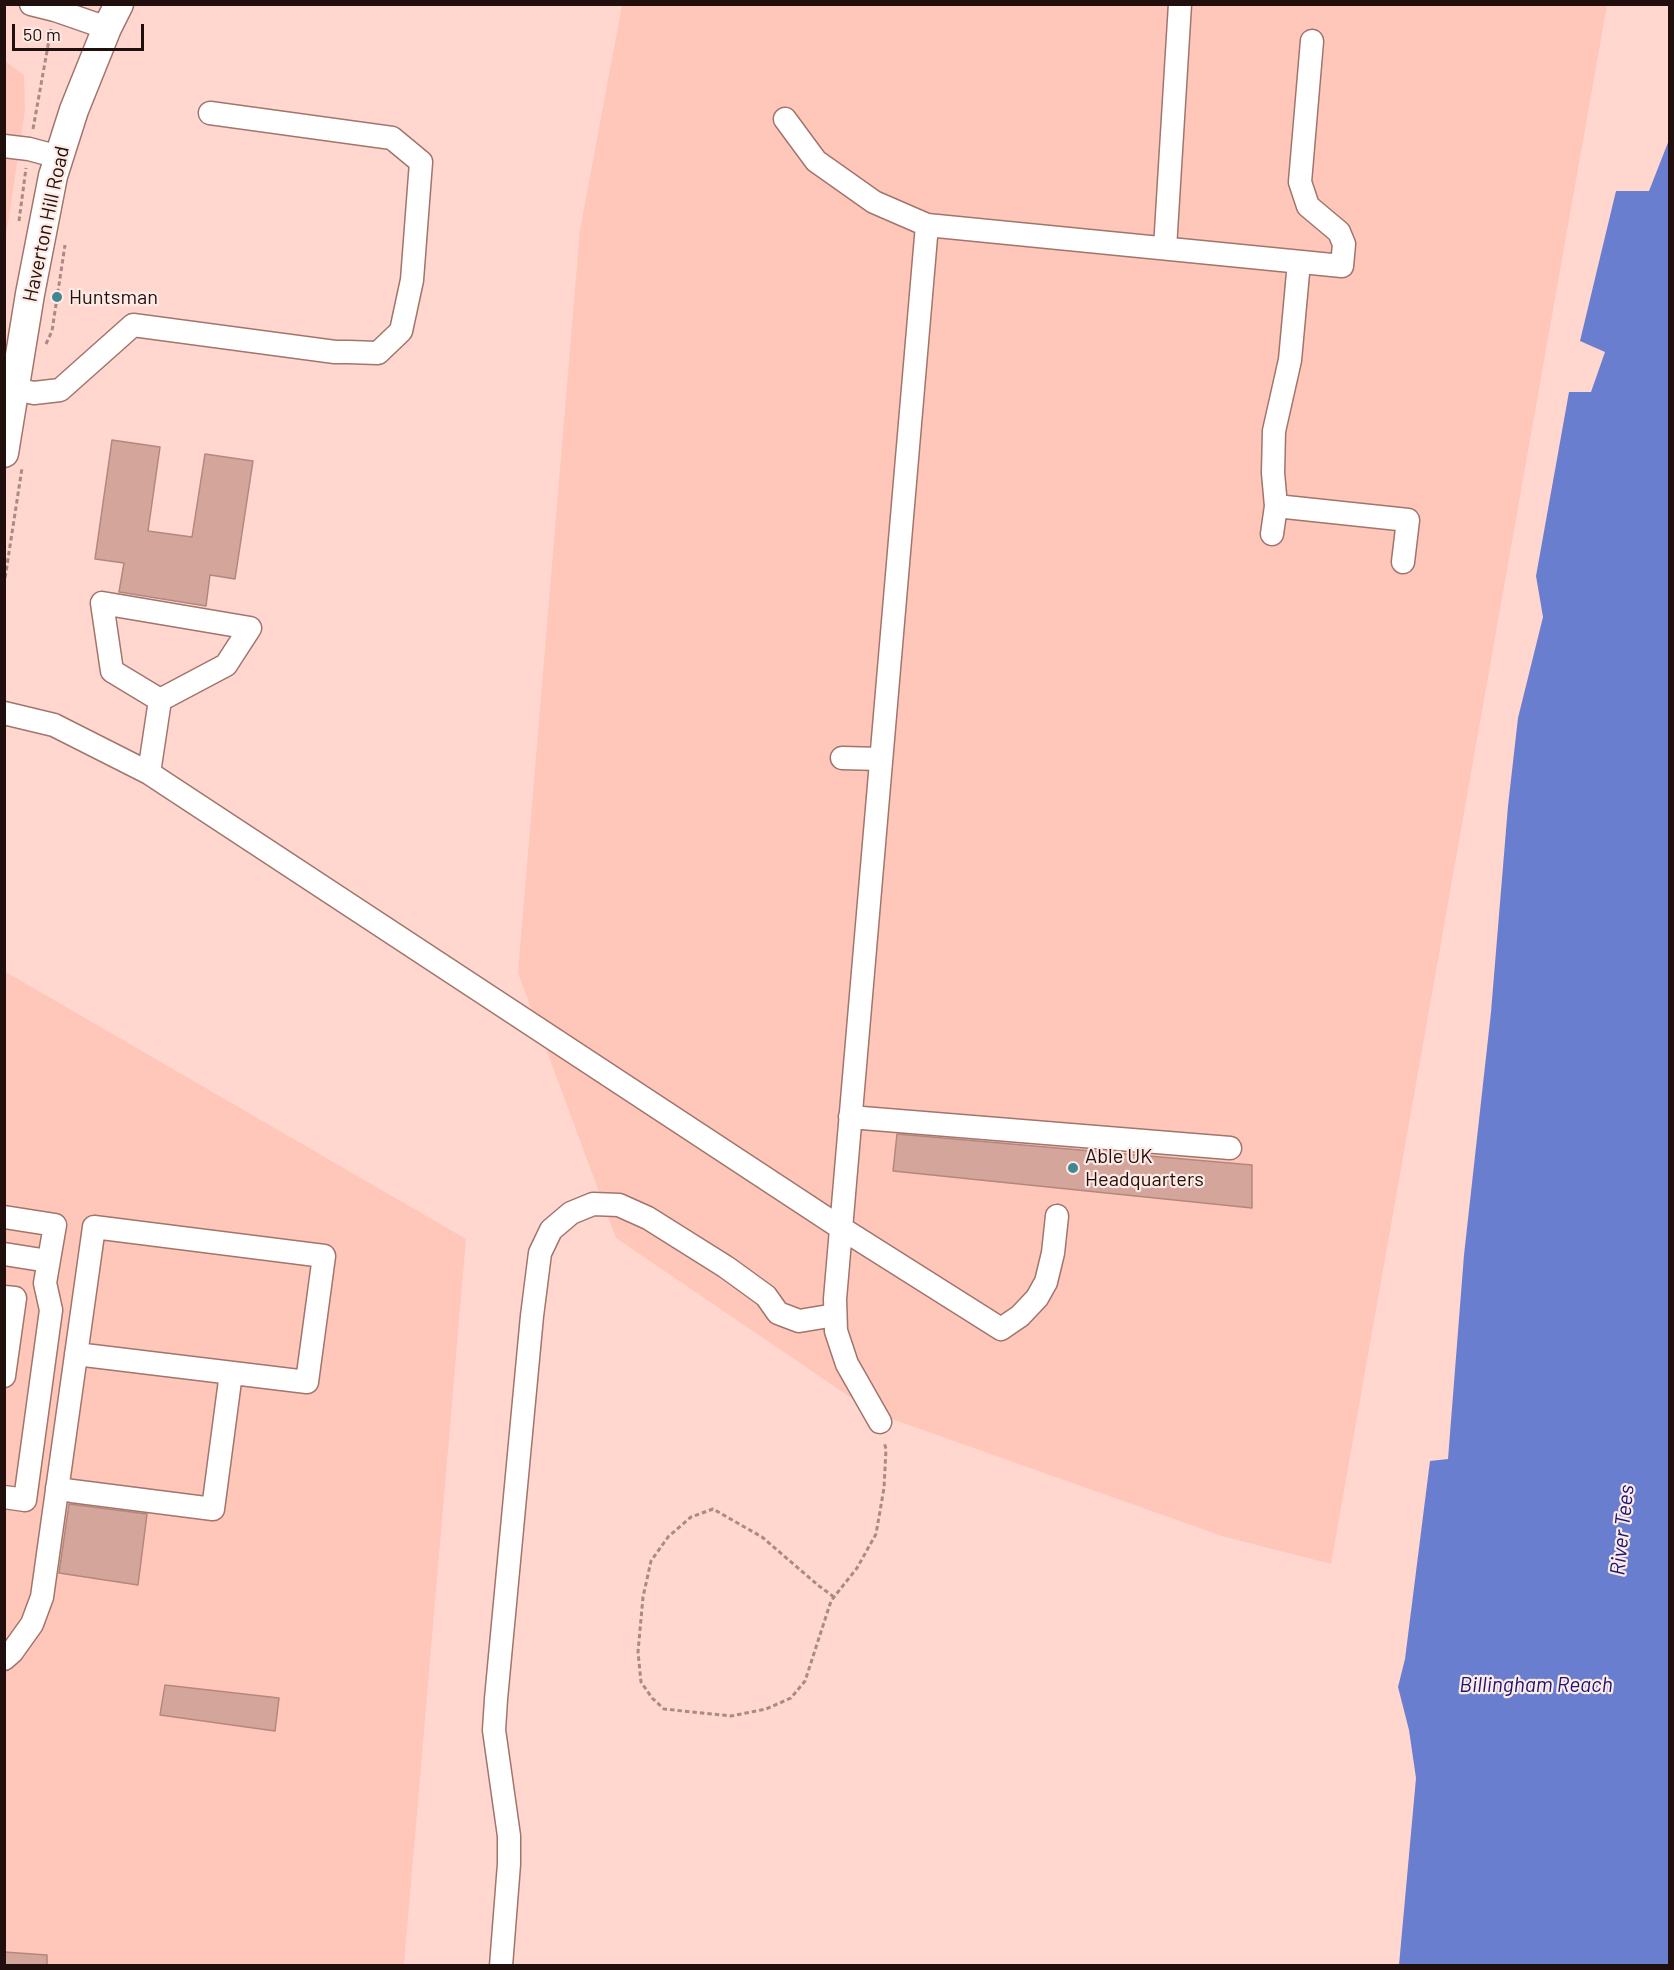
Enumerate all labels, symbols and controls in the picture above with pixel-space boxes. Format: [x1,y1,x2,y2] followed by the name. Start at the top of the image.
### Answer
[15,12,147,50] scale bar
[23,23,61,45] text: 50 m
[18,144,74,304] street label: Haverton Hill Road
[69,285,158,309] place label: Huntsman
[50,290,64,304] marker: Huntsman
[1085,1144,1204,1191] place label: Able UK Headquarters
[1066,1161,1080,1175] marker: Able UK Headquarters
[1605,1484,1639,1576] water label: River Tees
[1459,1672,1613,1698] water label: Billingham Reach

